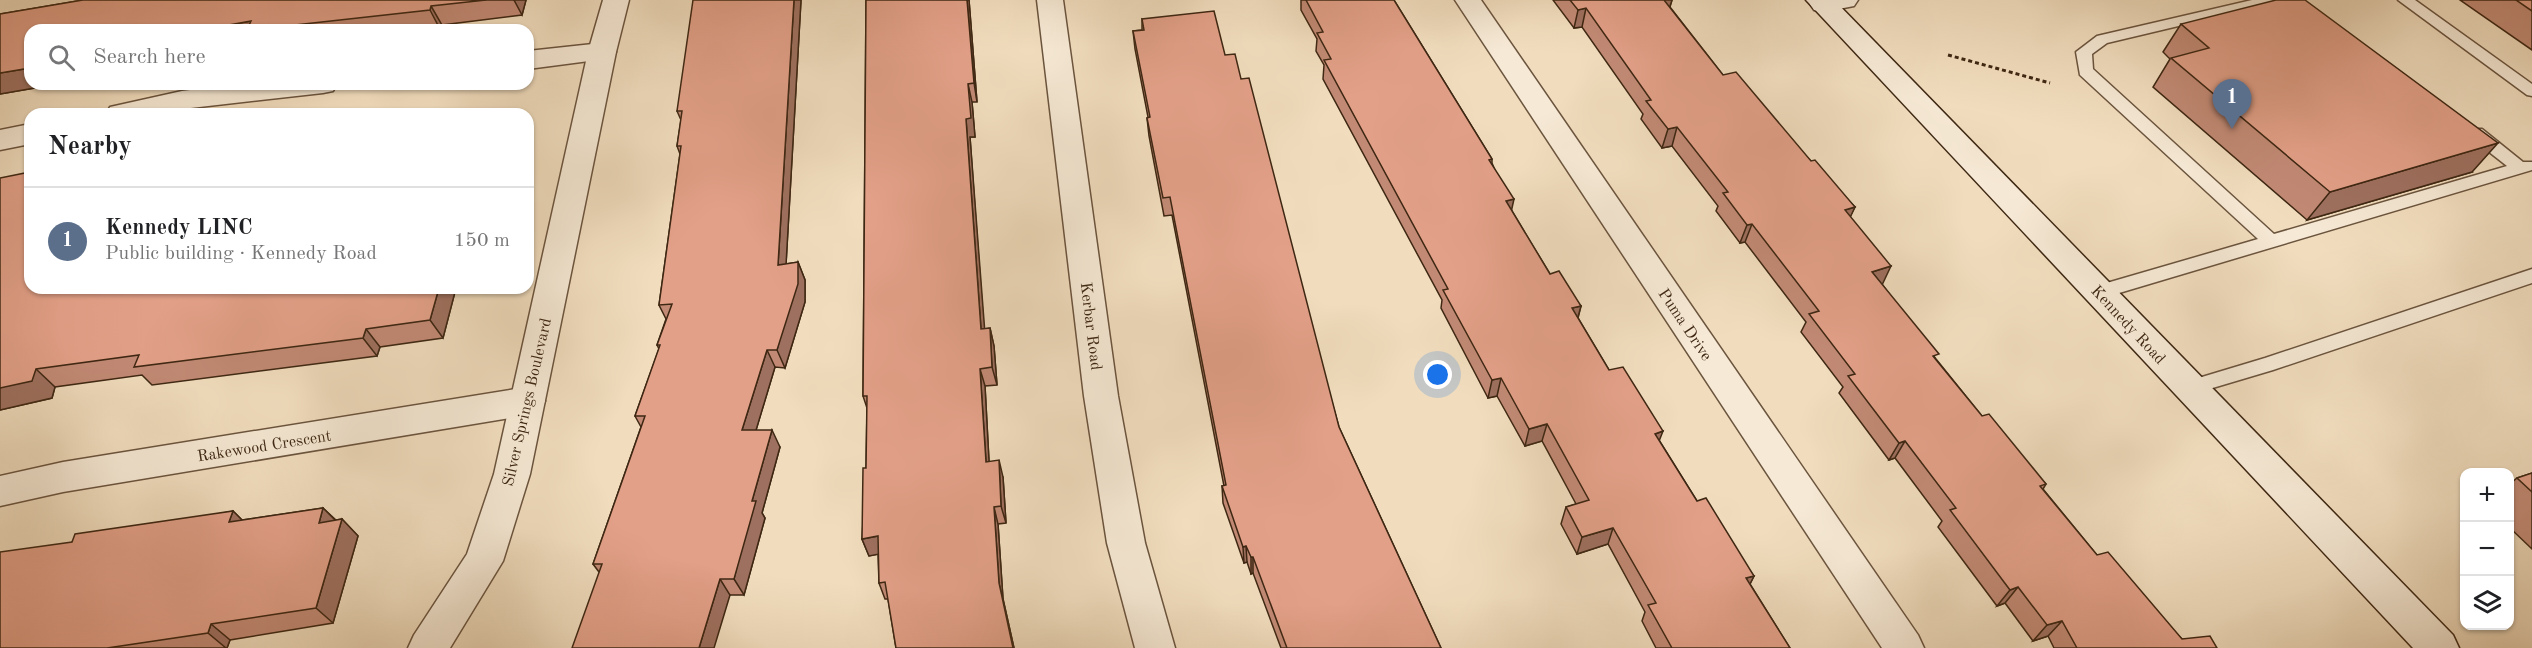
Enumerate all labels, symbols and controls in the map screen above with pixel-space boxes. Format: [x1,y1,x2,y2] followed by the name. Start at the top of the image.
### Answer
[24,24,534,90] search box
[45,41,78,74] icon: search
[93,46,206,68] text: Search here
[2212,80,2252,129] pin: 1
[48,134,132,160] text: Nearby
[105,217,252,239] text: Kennedy LINC
[62,231,73,251] text: 1
[454,231,510,251] text: 150 m
[105,244,377,264] text: Public building · Kennedy Road
[1077,281,1103,371] street label: Kerbar Road
[2087,283,2168,368] street label: Kennedy Road
[1655,286,1714,364] street label: Puma Drive
[501,317,555,488] street label: Silver Springs Boulevard
[1423,360,1452,389] your location
[196,428,333,465] street label: Rakewood Crescent
[2460,468,2514,630] map controls
[2460,468,2514,522] button: +
[2460,522,2514,576] button: −
[2460,576,2514,630] button: layers

